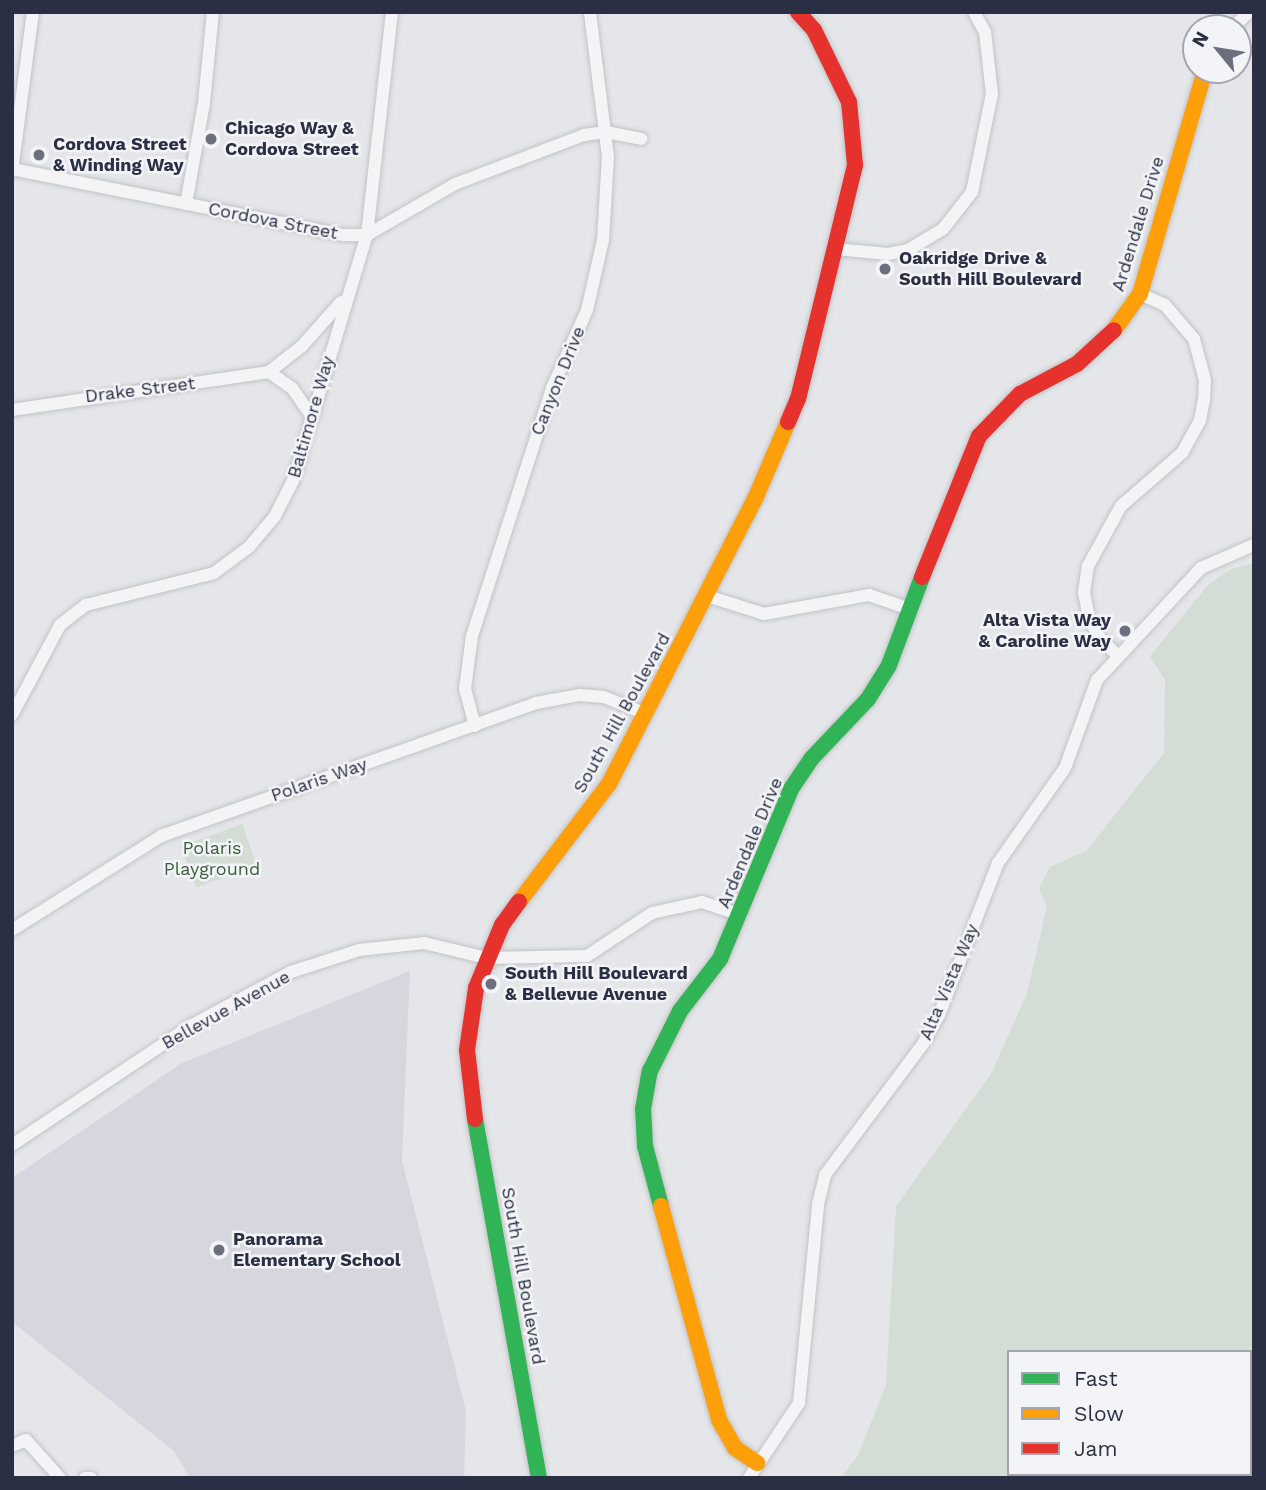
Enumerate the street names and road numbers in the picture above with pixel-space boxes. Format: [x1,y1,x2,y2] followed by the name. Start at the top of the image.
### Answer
[1107,154,1169,294] street label: Ardendale Drive
[206,198,340,244] street label: Cordova Street
[526,323,590,439] street label: Canyon Drive
[283,353,339,481] street label: Baltimore Way
[84,373,196,407] street label: Drake Street
[569,629,675,797] street label: South Hill Boulevard
[268,753,370,807] street label: Polaris Way
[713,774,787,912] street label: Ardendale Drive
[914,920,984,1044] street label: Alta Vista Way
[158,966,294,1054] street label: Bellevue Avenue
[497,1185,549,1367] street label: South Hill Boulevard

